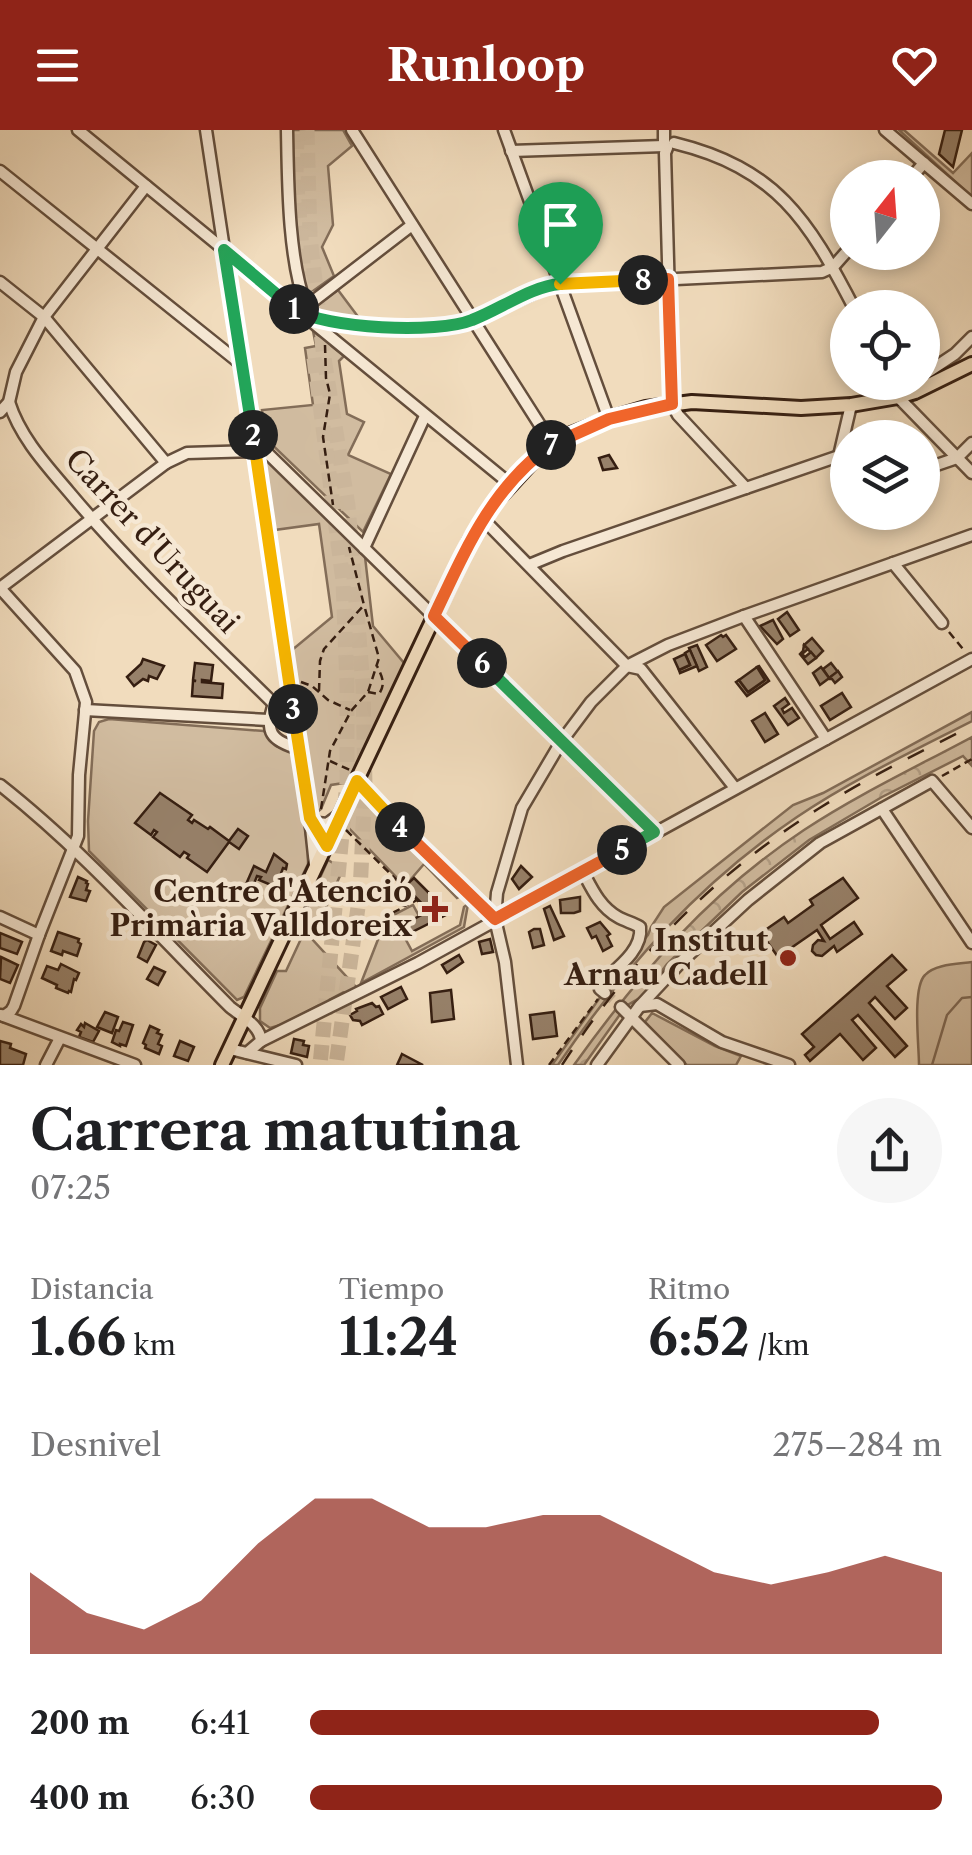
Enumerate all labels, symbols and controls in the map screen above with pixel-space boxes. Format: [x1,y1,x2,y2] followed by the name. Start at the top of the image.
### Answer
[387,37,585,93] text: Runloop
[30,38,85,93] icon: menu
[887,38,942,93] icon: heart
[830,160,940,270] north arrow
[830,160,940,530] map controls
[518,182,603,285] pin
[533,197,588,252] icon: arrive
[618,255,668,305] pin: 8
[634,263,652,297] text: 8
[269,284,319,334] pin: 1
[830,290,940,400] button: locate
[288,292,300,326] text: 1
[228,410,278,460] pin: 2
[245,418,261,452] text: 2
[526,420,576,470] pin: 7
[830,420,940,530] button: layers
[544,428,558,462] text: 7
[58,441,247,640] street label: Carrer d'Uruguai
[457,638,507,688] pin: 6
[474,646,490,680] text: 6
[268,684,318,734] pin: 3
[285,692,301,726] text: 3
[375,802,425,852] pin: 4
[392,810,408,844] text: 4
[597,825,647,875] pin: 5
[614,833,630,867] text: 5
[110,873,413,944] place label: Centre d'Atenció Primària Valldoreix
[422,896,448,922] marker: Centre d'Atenció Primària Valldoreix
[563,922,768,993] place label: Institut Arnau Cadell
[777,947,799,969] marker: Institut Arnau Cadell
[30,1097,520,1164] text: Carrera matutina
[837,1098,942,1203] button: share
[30,1168,111,1207] text: 07:25
[30,1272,153,1306] text: Distancia
[339,1272,444,1306] text: Tiempo
[648,1272,730,1306] text: Ritmo
[30,1306,126,1368] text: 1.66
[339,1306,458,1368] text: 11:24
[648,1306,750,1368] text: 6:52
[126,1328,176,1362] text: km
[750,1328,810,1362] text: /km
[30,1425,161,1464] text: Desnivel
[773,1425,942,1464] text: 275–284 m
[30,1703,130,1742] text: 200 m
[190,1703,250,1742] text: 6:41
[30,1778,130,1817] text: 400 m
[190,1778,256,1817] text: 6:30

